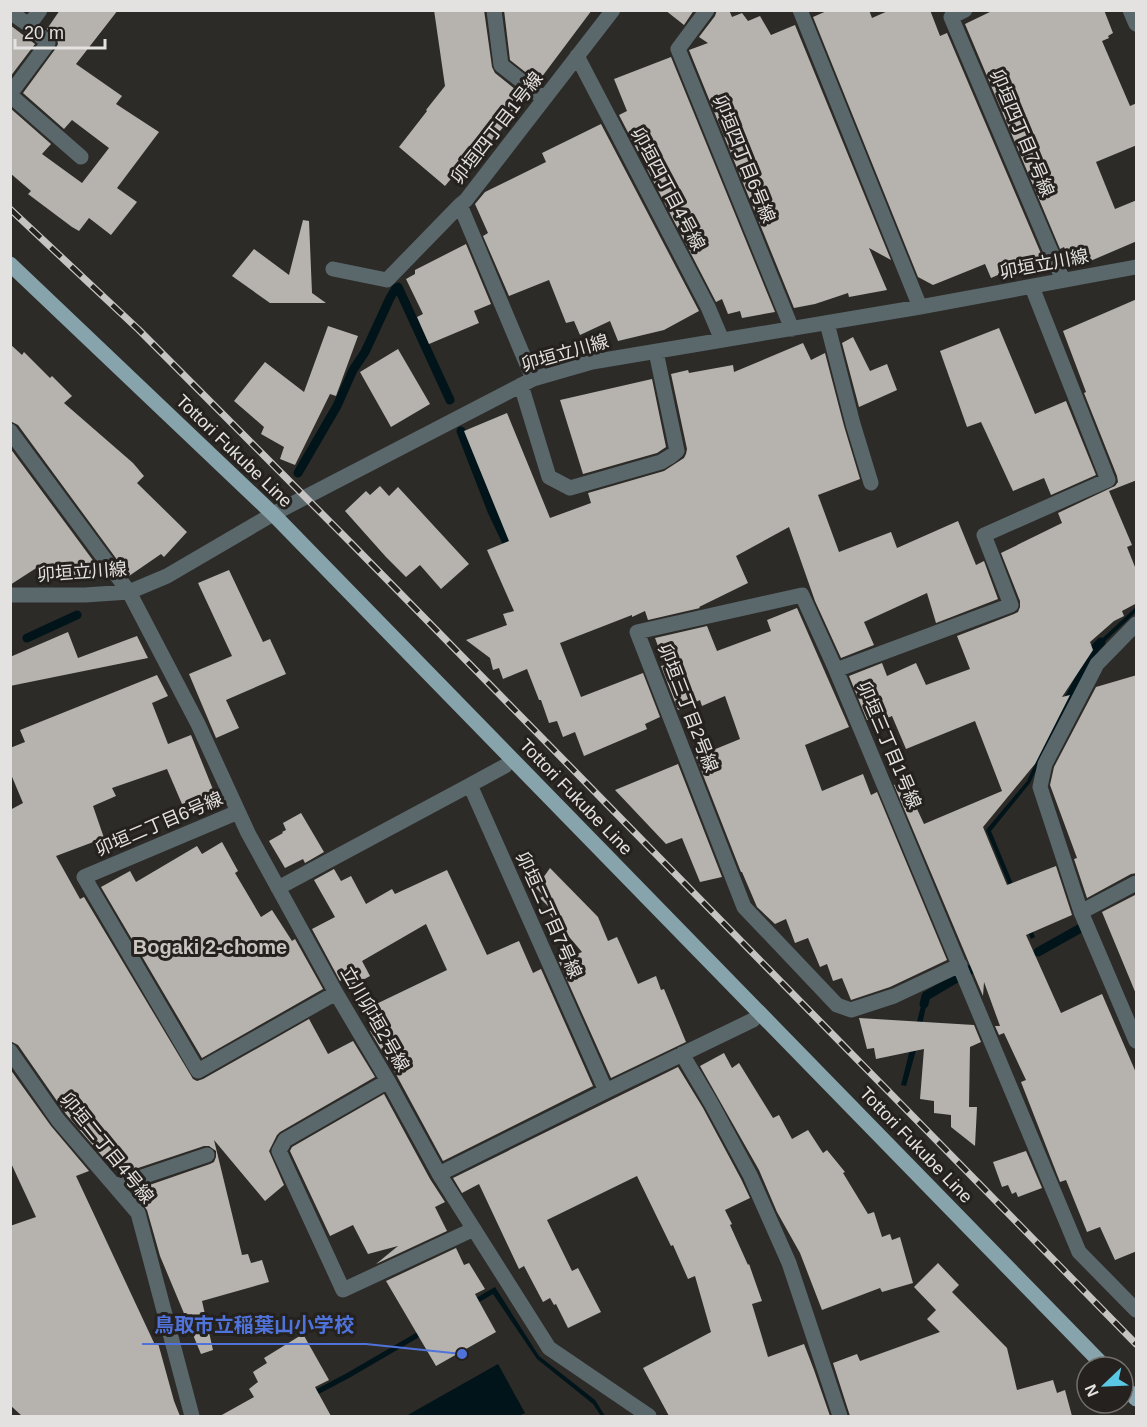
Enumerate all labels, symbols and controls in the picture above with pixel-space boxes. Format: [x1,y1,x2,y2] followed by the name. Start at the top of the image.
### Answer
[15,12,105,50] scale bar
[24,23,64,43] text: 20 m
[986,66,1058,200] street label: 卯垣四丁目7号線
[447,68,547,188] street label: 卯垣四丁目1号線
[709,92,779,226] street label: 卯垣四丁目6号線
[627,124,709,254] street label: 卯垣四丁目4号線
[998,246,1090,282] street label: 卯垣立川線
[519,331,611,375] street label: 卯垣立川線
[172,391,296,511] street label: Tottori Fukube Line
[36,559,128,585] street label: 卯垣立川線
[654,641,722,775] street label: 卯垣三丁目2号線
[853,678,925,812] street label: 卯垣三丁目1号線
[516,735,636,859] street label: Tottori Fukube Line
[92,788,226,860] street label: 卯垣二丁目6号線
[512,849,586,981] street label: 卯垣二丁目7号線
[133,936,287,958] district label: Bogaki 2-chome
[337,963,413,1075] street label: 立川卯垣2号線
[856,1083,976,1207] street label: Tottori Fukube Line
[56,1089,158,1207] street label: 卯垣二丁目4号線
[142,1306,366,1344] callout: 鳥取市立稲葉山小学校
[154,1314,354,1336] text: 鳥取市立稲葉山小学校
[1075,1355,1135,1415] north arrow
[1082,1382,1102,1399] text: N

